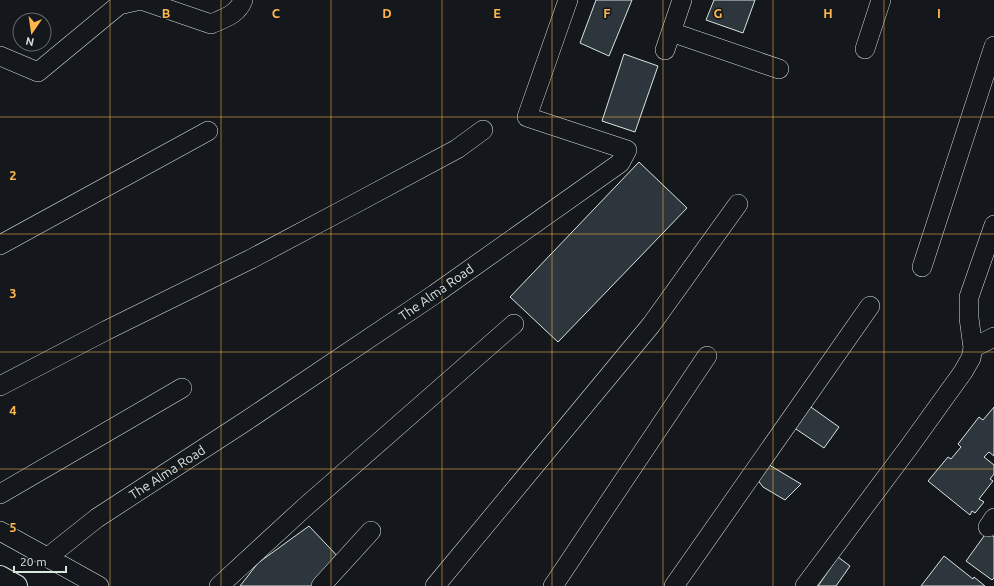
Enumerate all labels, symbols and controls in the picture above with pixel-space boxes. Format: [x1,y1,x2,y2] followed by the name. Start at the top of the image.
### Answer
[162,6,171,20] text: B
[272,6,281,20] text: C
[382,6,392,20] text: D
[493,6,501,20] text: E
[603,6,611,20] text: F
[714,6,723,20] text: G
[823,6,833,20] text: H
[937,6,941,20] text: I
[12,12,52,52] north arrow
[24,35,35,49] text: N
[9,168,17,182] text: 2
[396,261,476,323] street label: The Alma Road
[9,286,17,300] text: 3
[9,403,17,417] text: 4
[126,442,208,502] street label: The Alma Road
[9,520,17,534] text: 5
[14,548,66,574] scale bar
[20,555,47,568] text: 20 m

